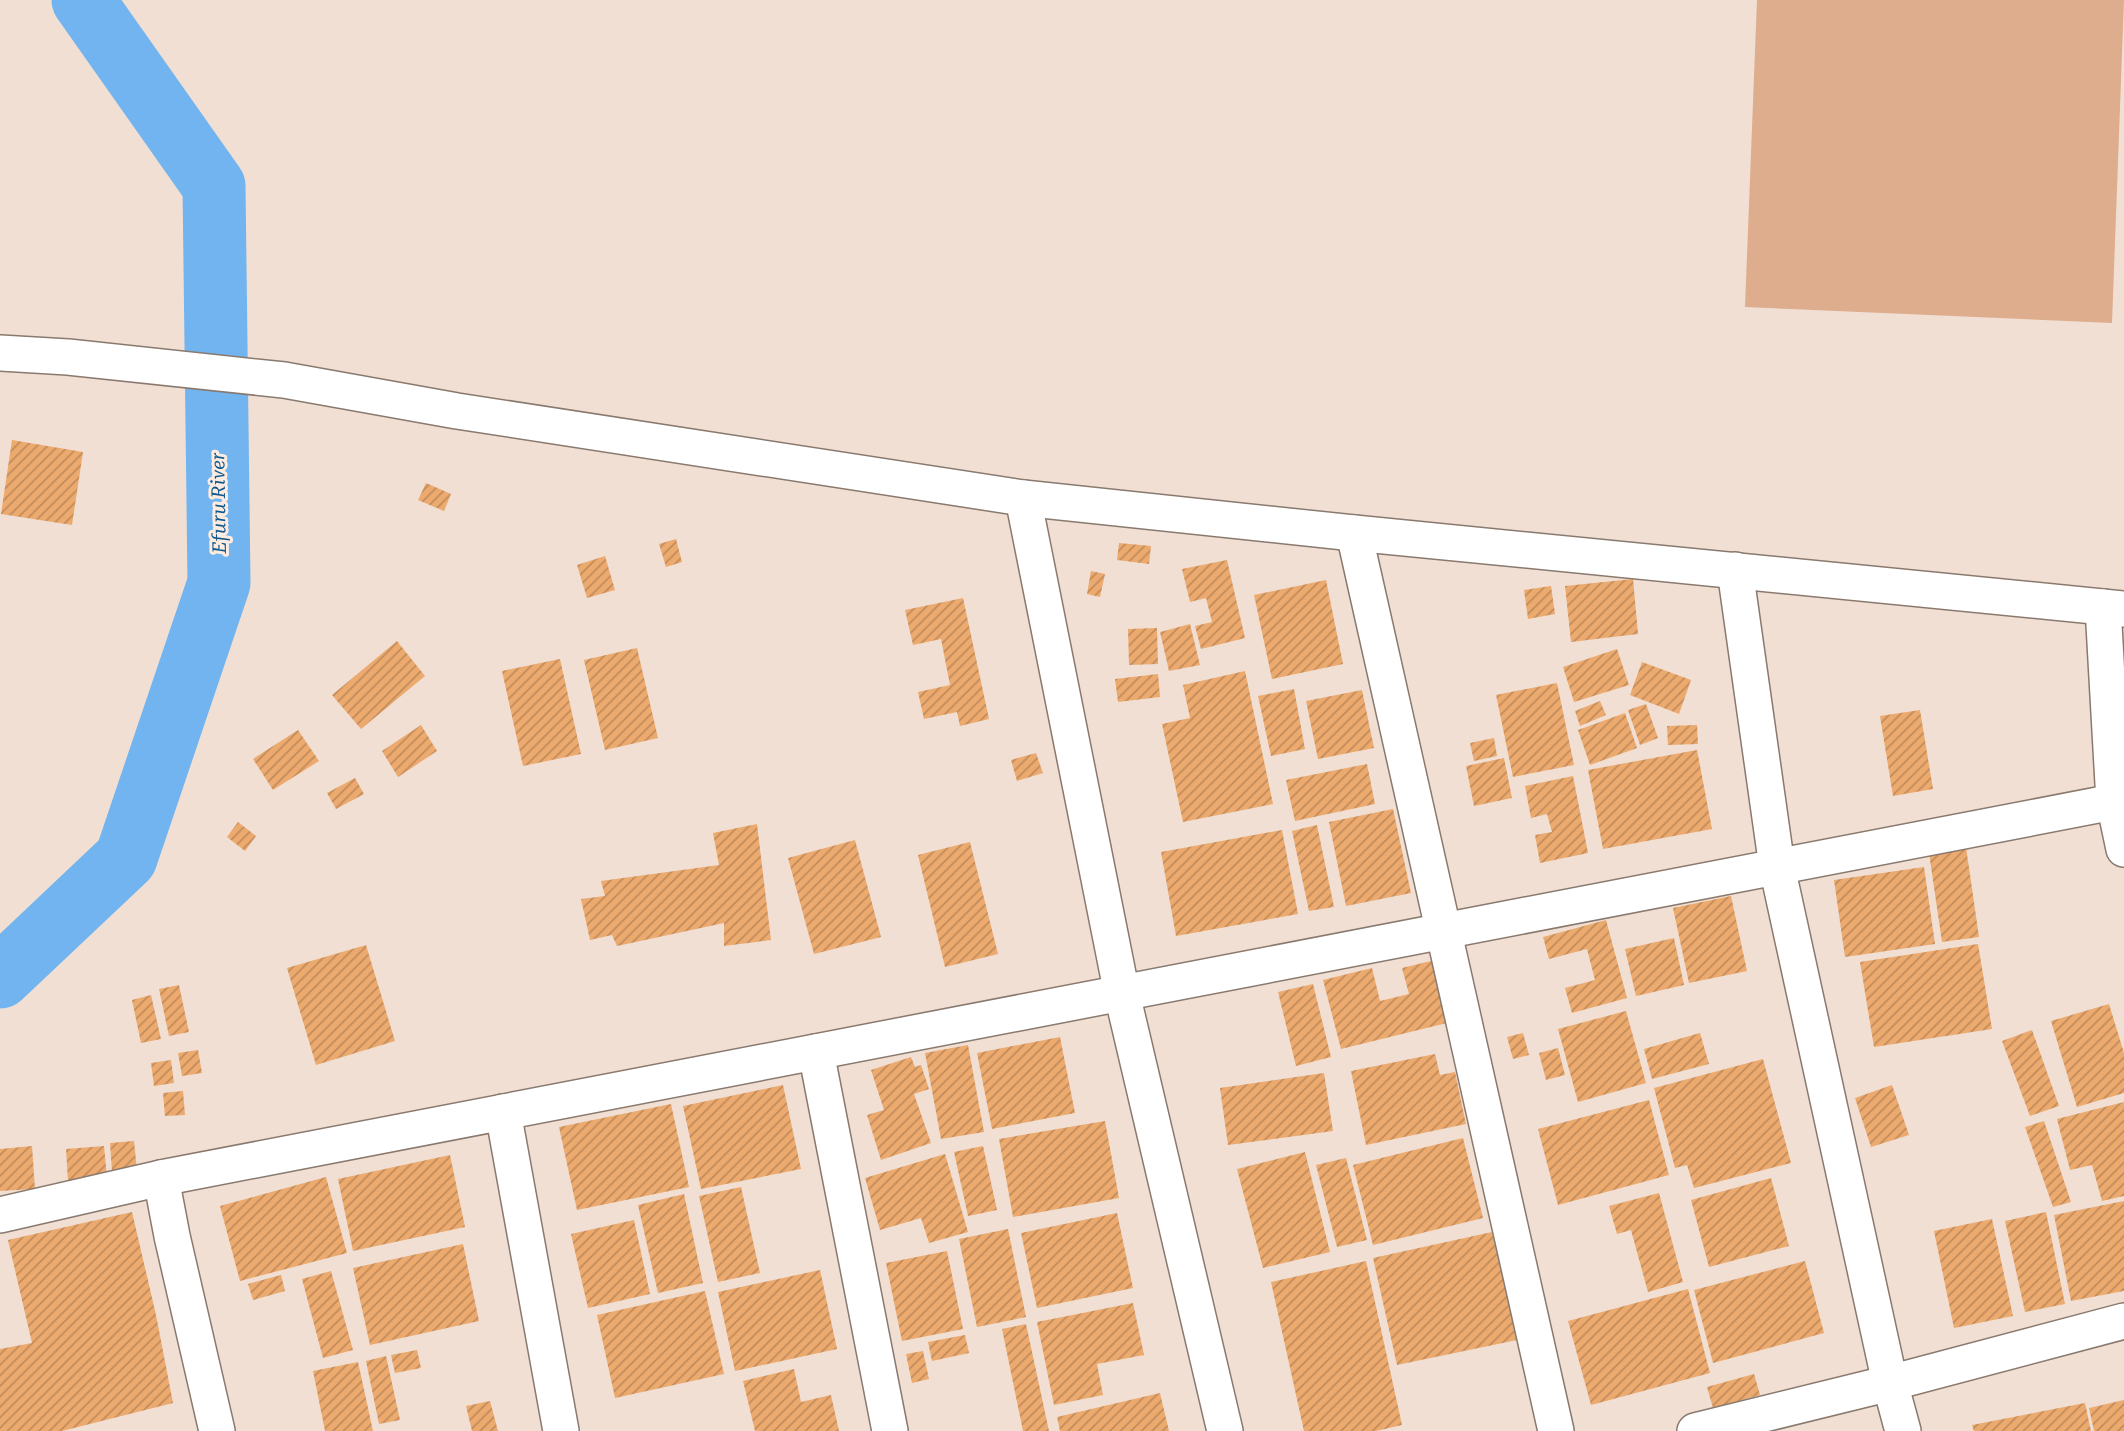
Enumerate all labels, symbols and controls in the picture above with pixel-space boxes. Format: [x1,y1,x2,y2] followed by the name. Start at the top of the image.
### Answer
[206,452,231,555] water label: Efuru River

